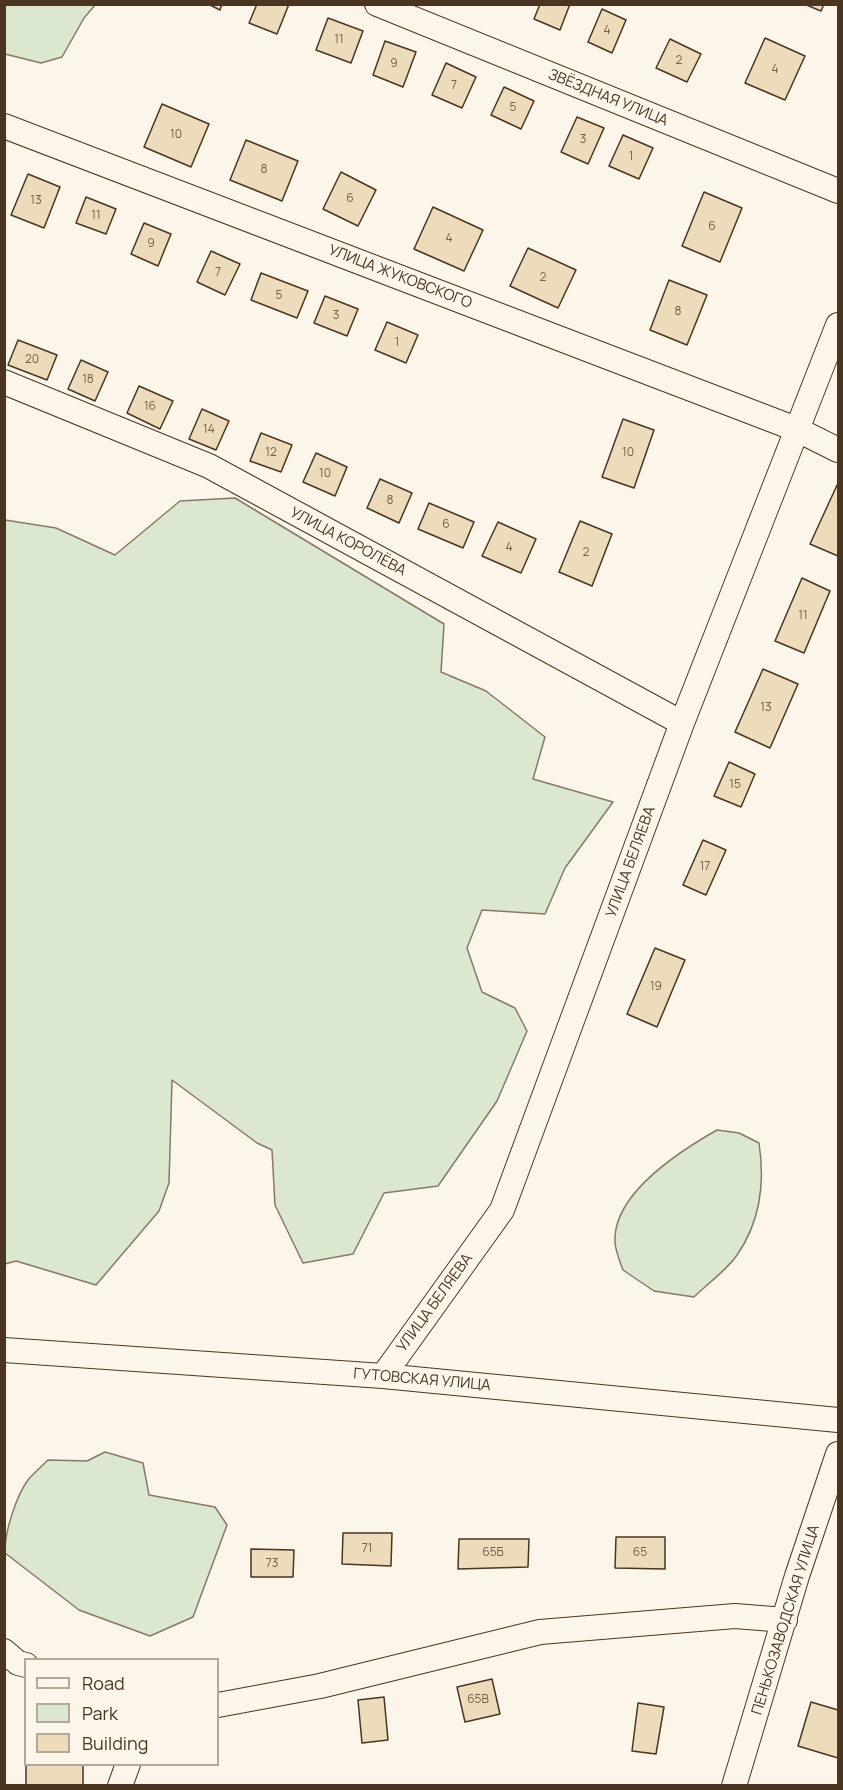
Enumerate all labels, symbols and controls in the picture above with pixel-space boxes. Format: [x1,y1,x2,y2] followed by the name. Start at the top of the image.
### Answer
[603,24,611,38] house number: 4
[334,33,344,47] house number: 11
[676,54,682,68] house number: 2
[390,57,398,71] house number: 9
[771,63,779,77] house number: 4
[545,66,671,130] street label: ЗВЁЗДНАЯ УЛИЦА
[451,79,457,93] house number: 7
[510,101,516,115] house number: 5
[170,128,182,142] house number: 10
[580,133,586,147] house number: 3
[629,150,633,164] house number: 1
[261,163,267,177] house number: 8
[346,192,354,206] house number: 6
[30,194,42,208] house number: 13
[91,209,101,223] house number: 11
[708,220,716,234] house number: 6
[445,232,453,246] house number: 4
[147,237,155,251] house number: 9
[326,241,474,313] street label: УЛИЦА ЖУКОВСКОГО
[215,266,221,280] house number: 7
[540,271,546,285] house number: 2
[276,289,282,303] house number: 5
[675,305,681,319] house number: 8
[333,309,339,323] house number: 3
[395,336,399,350] house number: 1
[25,353,39,367] house number: 20
[82,373,94,387] house number: 18
[144,400,156,414] house number: 16
[203,423,215,437] house number: 14
[265,446,277,460] house number: 12
[622,446,634,460] house number: 10
[319,467,331,481] house number: 10
[387,494,393,508] house number: 8
[287,504,409,580] street label: УЛИЦА КОРОЛЁВА
[442,518,450,532] house number: 6
[505,541,513,555] house number: 4
[583,546,589,560] house number: 2
[798,609,808,623] house number: 11
[760,701,772,715] house number: 13
[729,778,741,792] house number: 15
[603,804,659,920] street label: УЛИЦА БЕЛЯЕВА
[700,860,710,874] house number: 17
[650,980,662,994] house number: 19
[393,1250,477,1356] street label: УЛИЦА БЕЛЯЕВА
[353,1365,491,1395] street label: ГУТОВСКАЯ УЛИЦА
[748,1523,824,1717] street label: ПЕНЬКОЗАВОДСКАЯ УЛИЦА
[362,1542,372,1556] house number: 71
[482,1546,504,1560] house number: 65Б
[633,1546,647,1560] house number: 65
[266,1557,278,1571] house number: 73
[24,1658,219,1766] legend
[82,1671,125,1695] text: Road
[467,1693,489,1707] house number: 65В
[82,1701,118,1725] text: Park
[82,1731,148,1755] text: Building

